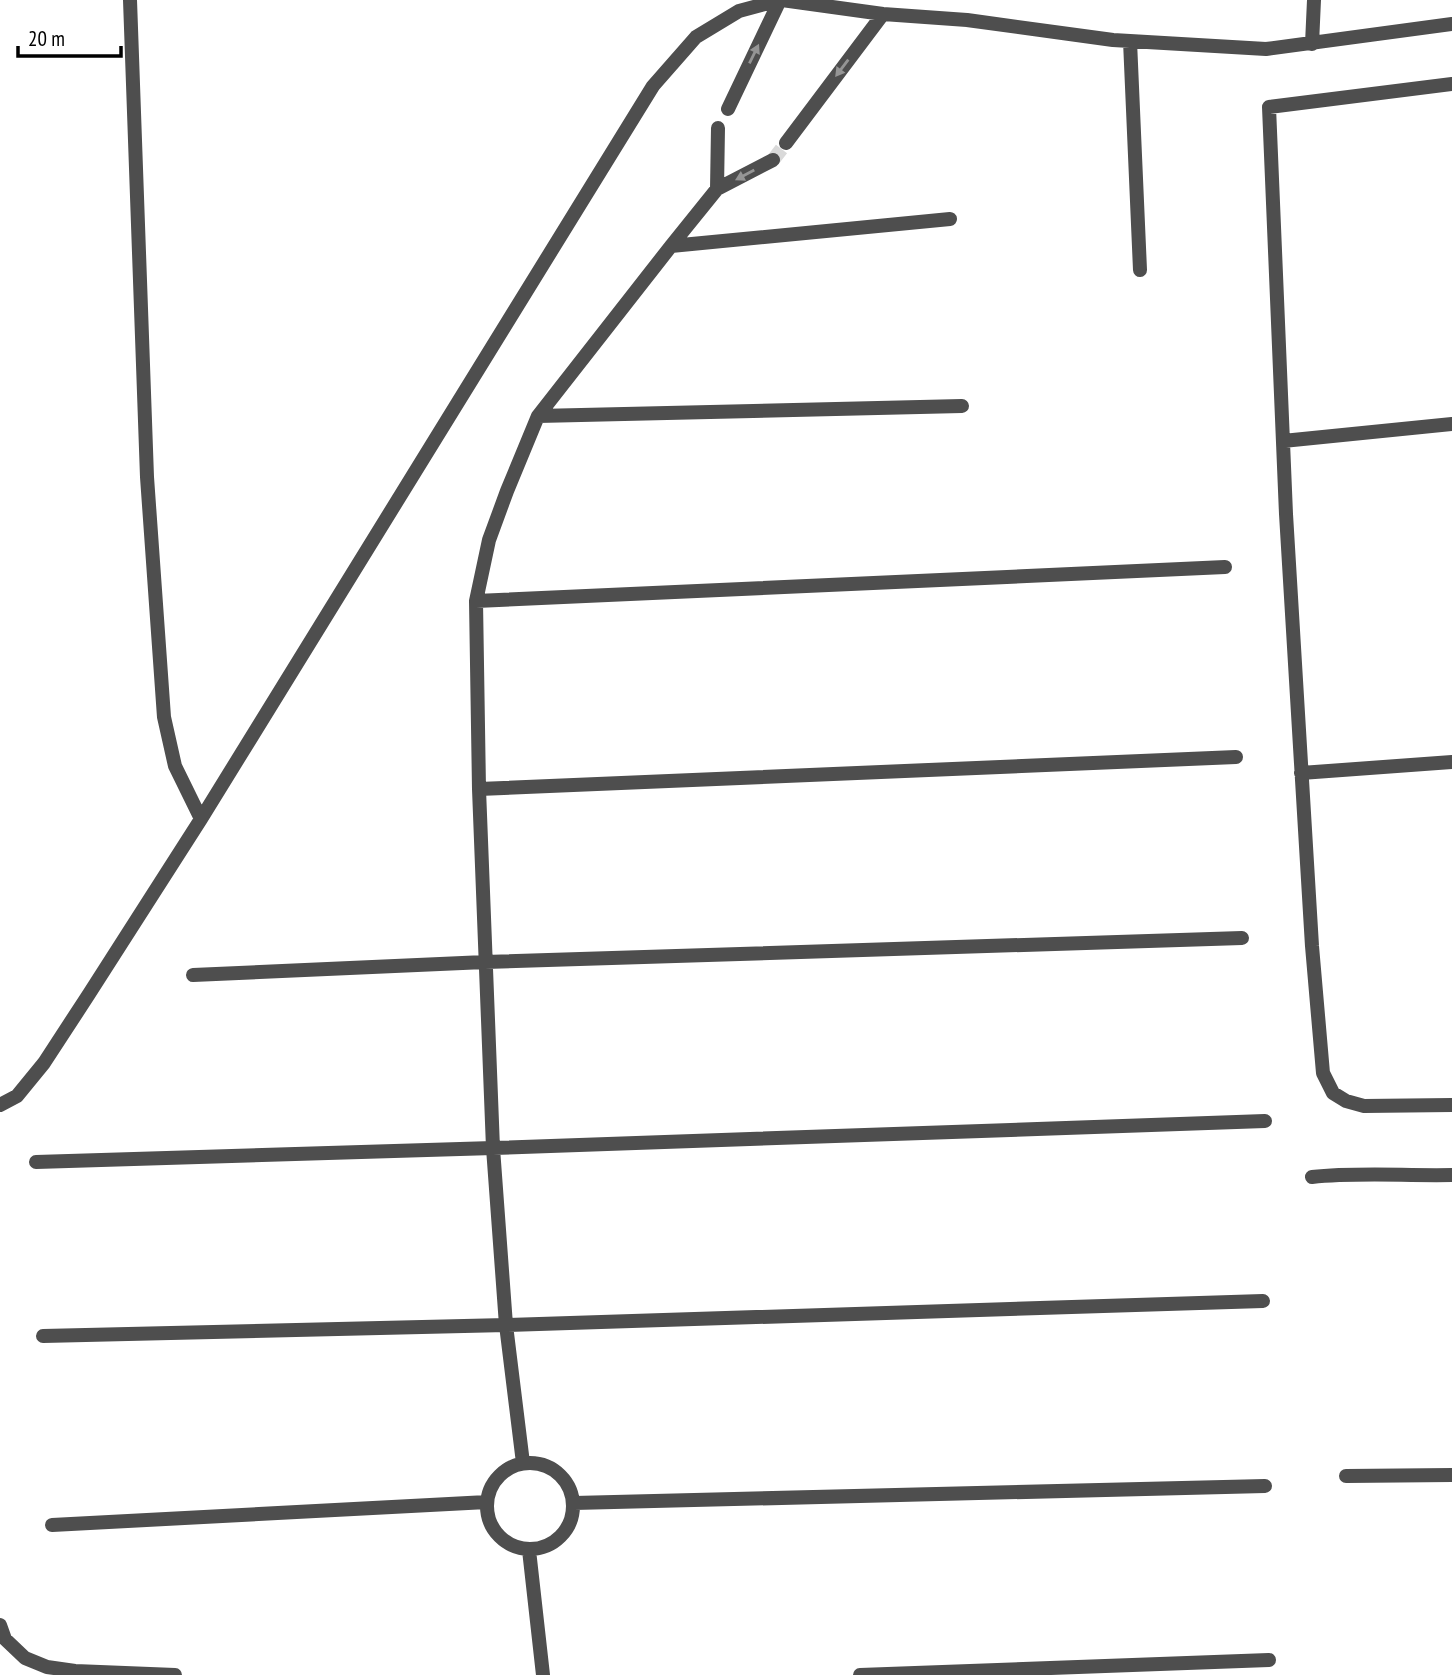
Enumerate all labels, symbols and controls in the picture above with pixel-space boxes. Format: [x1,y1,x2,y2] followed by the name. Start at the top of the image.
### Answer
[18,14,121,58] scale bar
[28,25,65,52] text: 20 m
[749,44,760,65] one-way arrow
[836,59,850,77] one-way arrow
[735,169,755,180] one-way arrow

